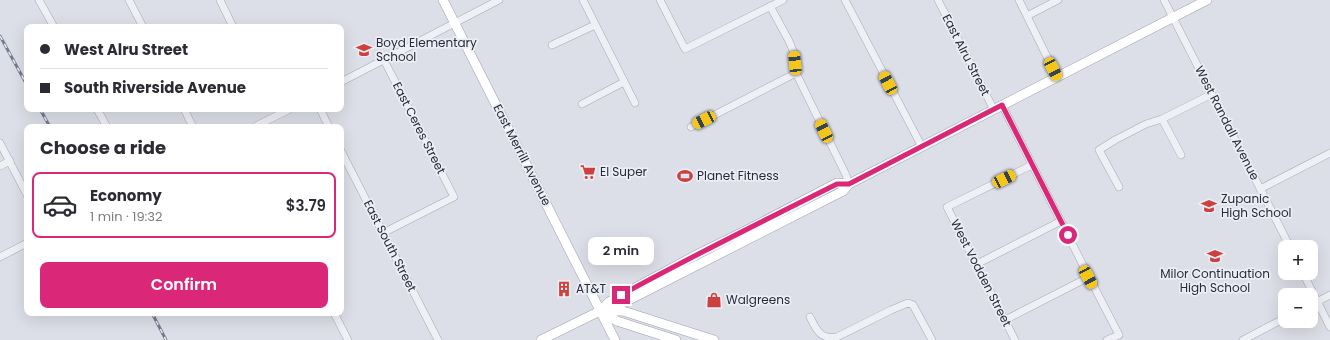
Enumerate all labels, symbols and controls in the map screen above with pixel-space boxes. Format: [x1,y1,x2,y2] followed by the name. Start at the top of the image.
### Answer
[939,11,994,99] street label: East Alru Street
[376,34,477,65] place label: Boyd Elementary School
[64,39,188,60] text: West Alru Street
[355,41,373,59] school or university icon: Boyd Elementary School
[788,50,802,76] car
[1042,56,1064,82] car
[1191,63,1264,183] street label: West Randall Avenue
[877,70,899,96] car
[64,77,246,98] text: South Riverside Avenue
[389,79,450,177] street label: East Ceres Street
[489,101,555,209] street label: East Merrill Avenue
[691,109,717,131] car
[813,118,835,144] car
[40,135,166,160] text: Choose a ride
[579,163,597,181] supermarket icon: El Super
[600,163,648,180] place label: El Super
[676,167,694,185] sports icon: Planet Fitness
[697,167,779,184] place label: Planet Fitness
[991,168,1017,190] car
[90,185,162,206] text: Economy
[42,187,78,223] icon: car
[1221,190,1292,221] place label: Zupanic High School
[286,195,326,216] text: $3.79
[360,197,421,295] street label: East South Street
[1200,197,1218,215] school or university icon: Zupanic High School
[90,207,163,226] text: 1 min · 19:32
[947,216,1016,329] street label: West Vodden Street
[1059,226,1077,244] route start
[588,237,654,265] callout: 2 min
[1278,240,1318,328] map controls
[1278,240,1318,280] button: +
[603,241,639,260] text: 2 min
[1206,247,1224,265] school or university icon: Milor Continuation High School
[40,262,328,308] button: Confirm
[1077,264,1099,290] car
[1160,265,1270,296] place label: Milor Continuation High School
[555,280,573,298] building icon: AT&T
[576,280,606,297] place label: AT&T
[612,286,630,304] route end
[1278,288,1318,328] button: −
[705,291,723,309] shop icon: Walgreens
[726,291,790,308] place label: Walgreens

